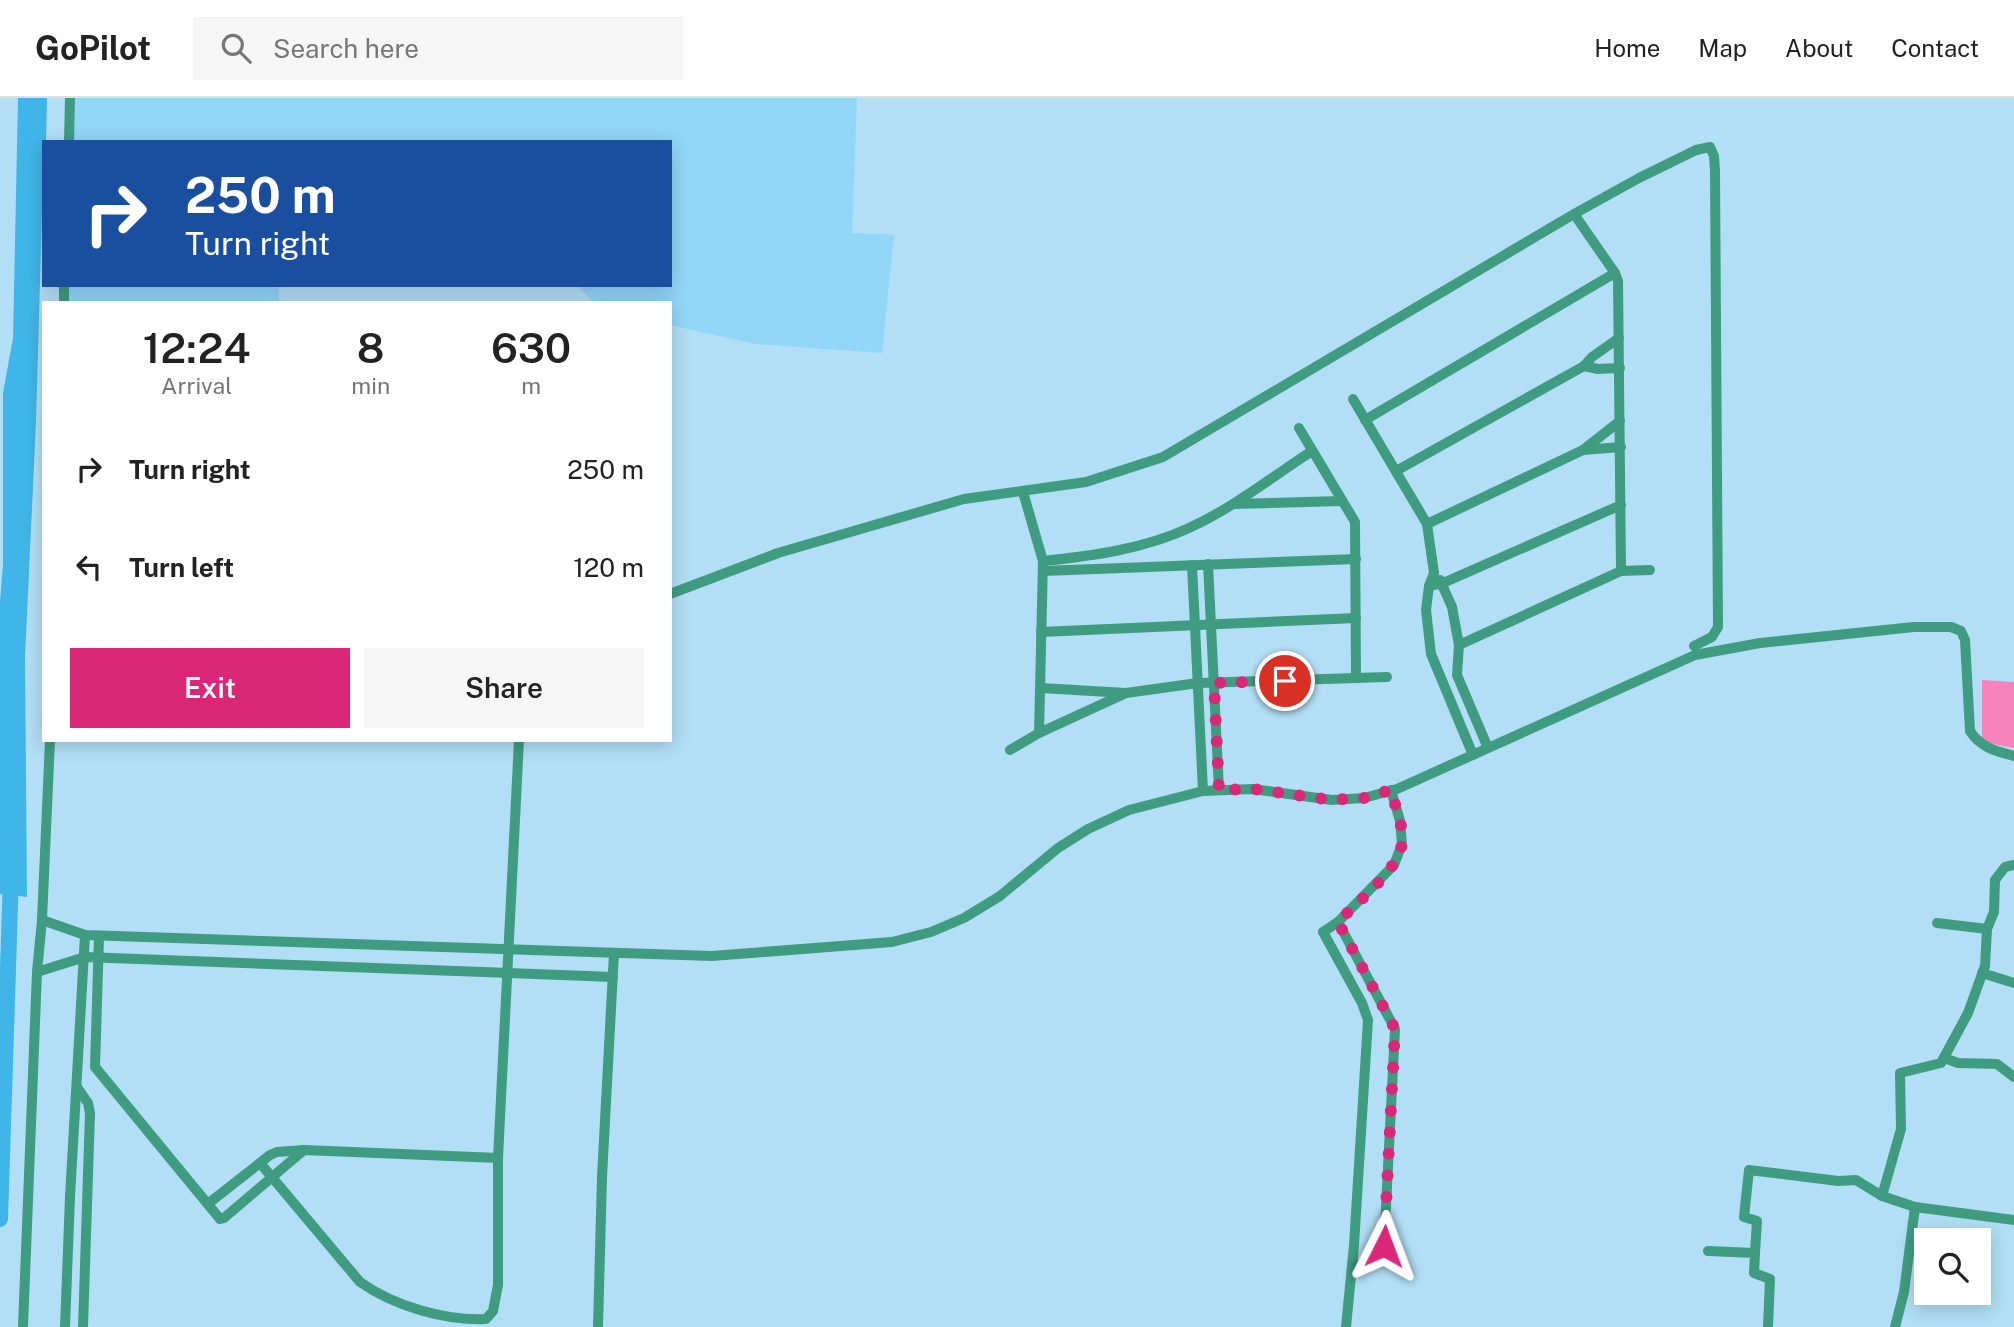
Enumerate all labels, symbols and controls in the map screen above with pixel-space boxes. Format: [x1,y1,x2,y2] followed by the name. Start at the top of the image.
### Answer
[193,17,683,80] search box
[35,29,151,67] text: GoPilot
[217,29,255,67] icon: search
[273,33,419,64] text: Search here
[1594,34,1660,62] text: Home
[1698,34,1747,62] text: Map
[1785,34,1853,62] text: About
[1891,34,1979,62] text: Contact
[185,166,336,224] text: 250 m
[70,168,161,259] icon: right
[185,225,330,262] text: Turn right
[143,323,251,372] text: 12:24
[357,323,385,372] text: 8
[491,323,571,372] text: 630
[161,372,232,399] text: Arrival
[351,372,390,399] text: min
[521,372,541,399] text: m
[70,450,108,488] icon: right
[129,454,251,485] text: Turn right
[567,454,644,485] text: 250 m
[70,548,108,586] icon: left
[129,552,234,583] text: Turn left
[573,552,644,583] text: 120 m
[70,648,350,728] button: Exit
[364,648,644,728] button: Share
[1255,651,1315,711] pin
[1266,662,1304,700] icon: arrive
[1347,1209,1421,1283] position arrow
[1914,1228,1991,1305] map controls
[1914,1228,1991,1305] button: search

